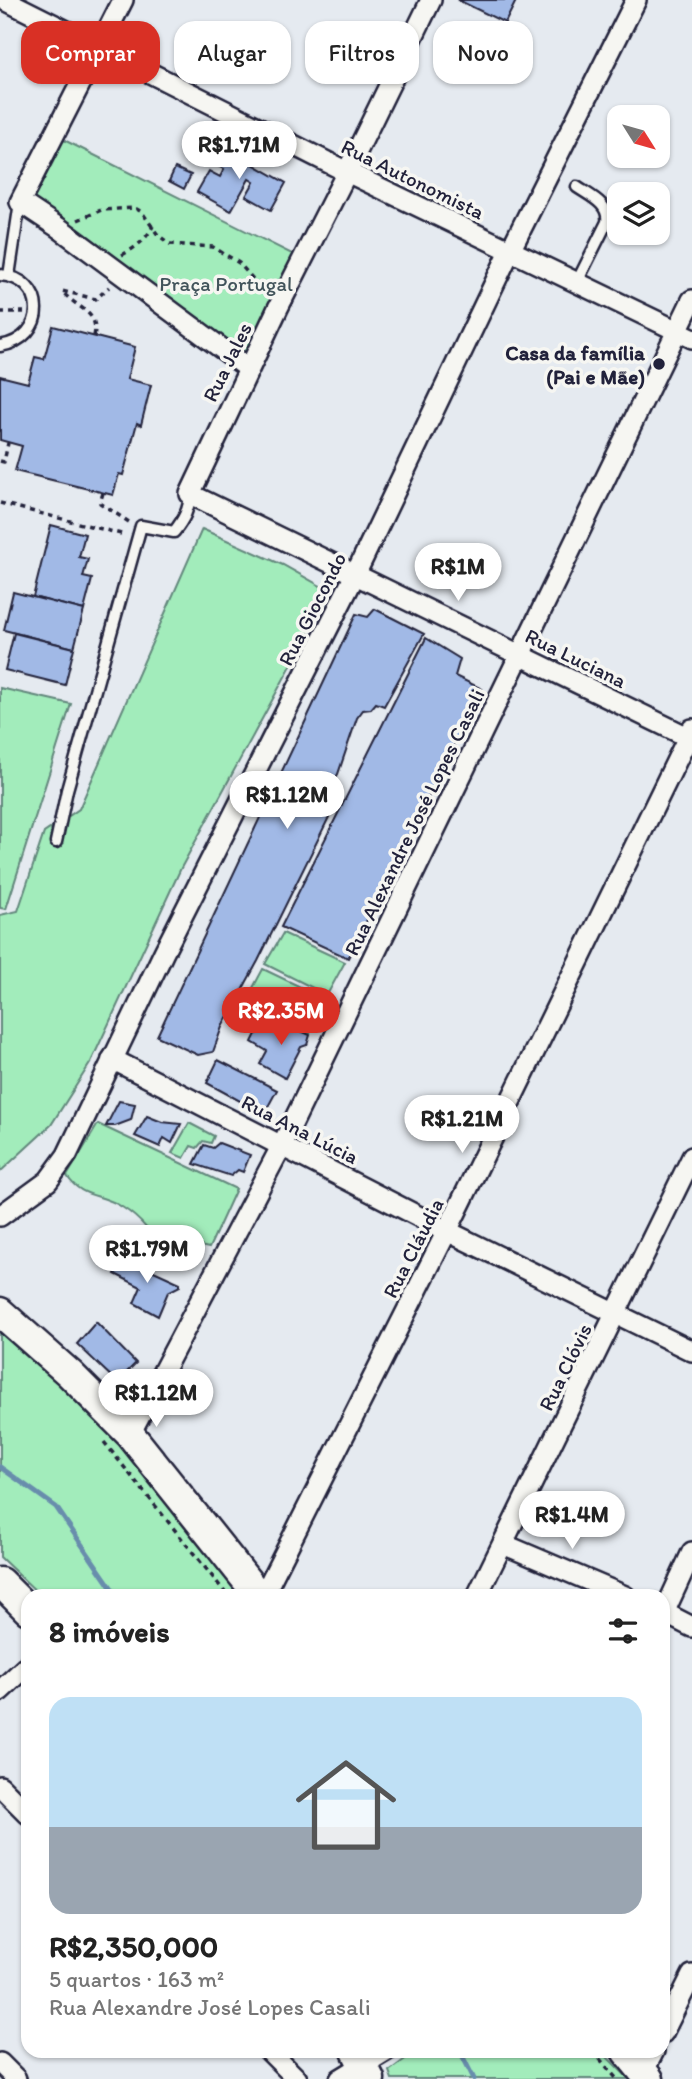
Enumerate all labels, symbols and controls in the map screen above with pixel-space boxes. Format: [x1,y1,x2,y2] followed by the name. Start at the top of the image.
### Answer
[21,21,160,84] chip: Comprar
[174,21,291,84] chip: Alugar
[305,21,419,84] chip: Filtros
[433,21,533,84] chip: Novo
[607,105,670,168] north arrow
[607,105,670,245] map controls
[174,122,304,181] pin: R$1.71M
[198,130,280,158] text: R$1.71M
[337,134,489,224] street label: Rua Autonomista
[607,182,670,245] button: layers
[159,271,293,296] park label: Praça Portugal
[197,318,257,406] street label: Rua Jales
[505,340,646,390] place label: Casa da família (Pai e Mãe)
[651,356,667,372] marker: Casa da família (Pai e Mãe)
[417,544,499,603] pin: R$1M
[273,548,351,670] street label: Rua Giocondo
[431,552,485,580] text: R$1M
[521,623,631,693] street label: Rua Luciana
[338,685,490,959] street label: Rua Alexandre José Lopes Casali
[222,772,352,831] pin: R$1.12M
[245,780,329,808] text: R$1.12M
[216,988,346,1047] pin: R$2.35M
[238,996,324,1024] text: R$2.35M
[237,1089,363,1169] street label: Rua Ana Lúcia
[397,1096,527,1155] pin: R$1.21M
[420,1104,504,1132] text: R$1.21M
[377,1194,449,1302] street label: Rua Cláudia
[82,1226,212,1285] pin: R$1.79M
[105,1234,189,1262] text: R$1.79M
[533,1319,597,1415] street label: Rua Clóvis
[91,1370,221,1429] pin: R$1.12M
[114,1378,198,1406] text: R$1.12M
[515,1492,629,1551] pin: R$1.4M
[535,1500,609,1528] text: R$1.4M
[604,1612,642,1650] icon: filters
[49,1613,170,1650] text: 8 imóveis
[283,1742,409,1868] icon: home
[49,1928,218,1965] text: R$2,350,000
[49,1965,224,1993] text: 5 quartos · 163 m²
[49,1993,371,2021] text: Rua Alexandre José Lopes Casali

